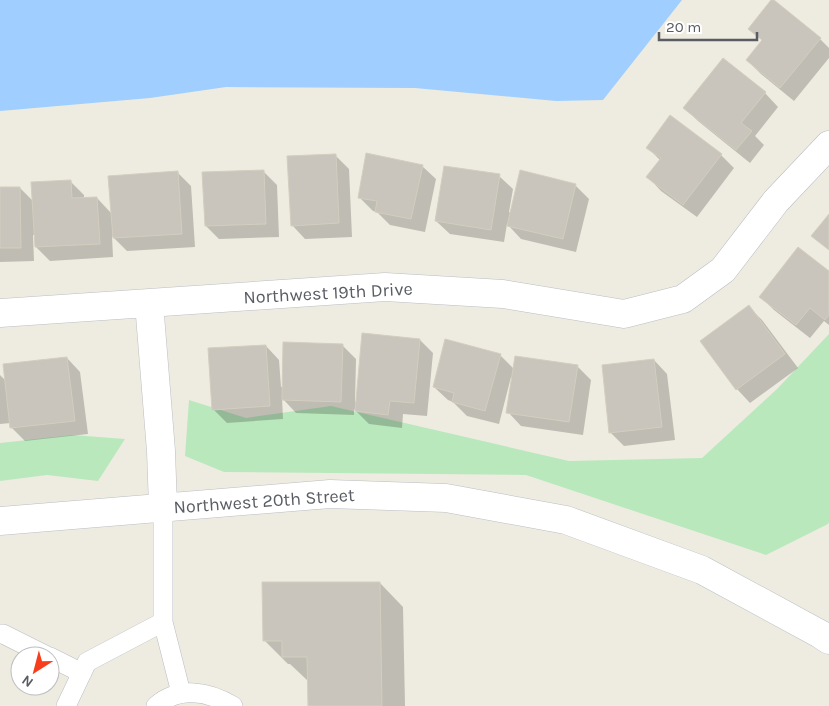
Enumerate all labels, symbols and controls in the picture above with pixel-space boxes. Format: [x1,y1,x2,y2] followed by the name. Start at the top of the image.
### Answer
[659,10,756,42] scale bar
[666,18,701,36] text: 20 m
[243,278,413,308] street label: Northwest 19th Drive
[173,484,356,518] street label: Northwest 20th Street
[10,646,60,696] north arrow
[19,671,37,691] text: N

